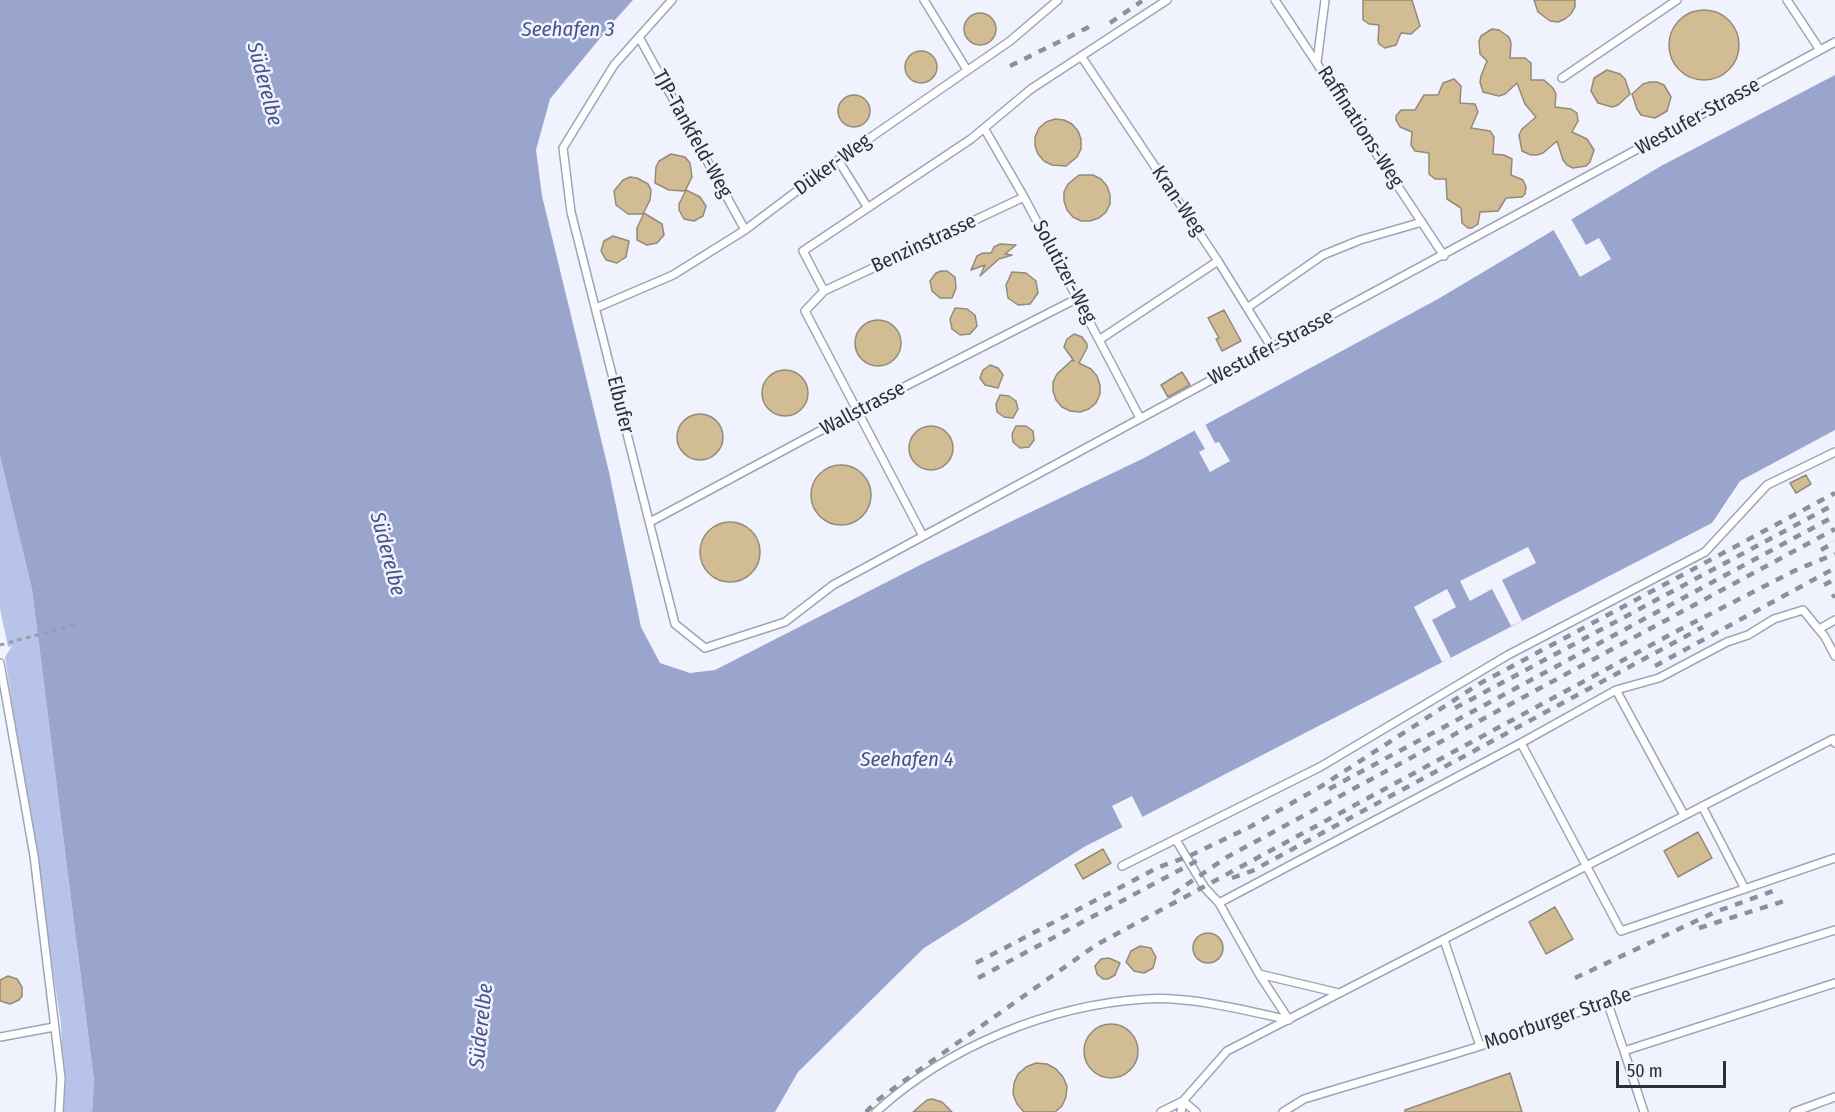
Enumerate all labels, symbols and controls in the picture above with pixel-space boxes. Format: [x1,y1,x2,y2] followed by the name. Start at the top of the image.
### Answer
[521,17,615,43] water label: Seehafen 3
[241,39,287,129] water label: Süderelbe
[1312,62,1408,192] street label: Raffinations-Weg
[647,66,737,202] street label: TJP-Tankfeld-Weg
[1632,73,1764,161] street label: Westufer-Strasse
[790,129,876,201] street label: Düker-Weg
[1146,162,1210,240] street label: Kran-Weg
[868,209,980,279] street label: Benzinstrasse
[1027,216,1101,328] street label: Solutizer-Weg
[1204,305,1338,391] street label: Westufer-Strasse
[601,374,639,436] street label: Elbufer
[817,377,909,441] street label: Wallstrasse
[364,509,410,599] water label: Süderelbe
[860,747,954,773] water label: Seehafen 4
[465,982,499,1070] water label: Süderelbe
[1481,983,1635,1055] street label: Moorburger Straße
[1619,1049,1728,1087] scale bar
[1627,1060,1663,1082] text: 50 m

